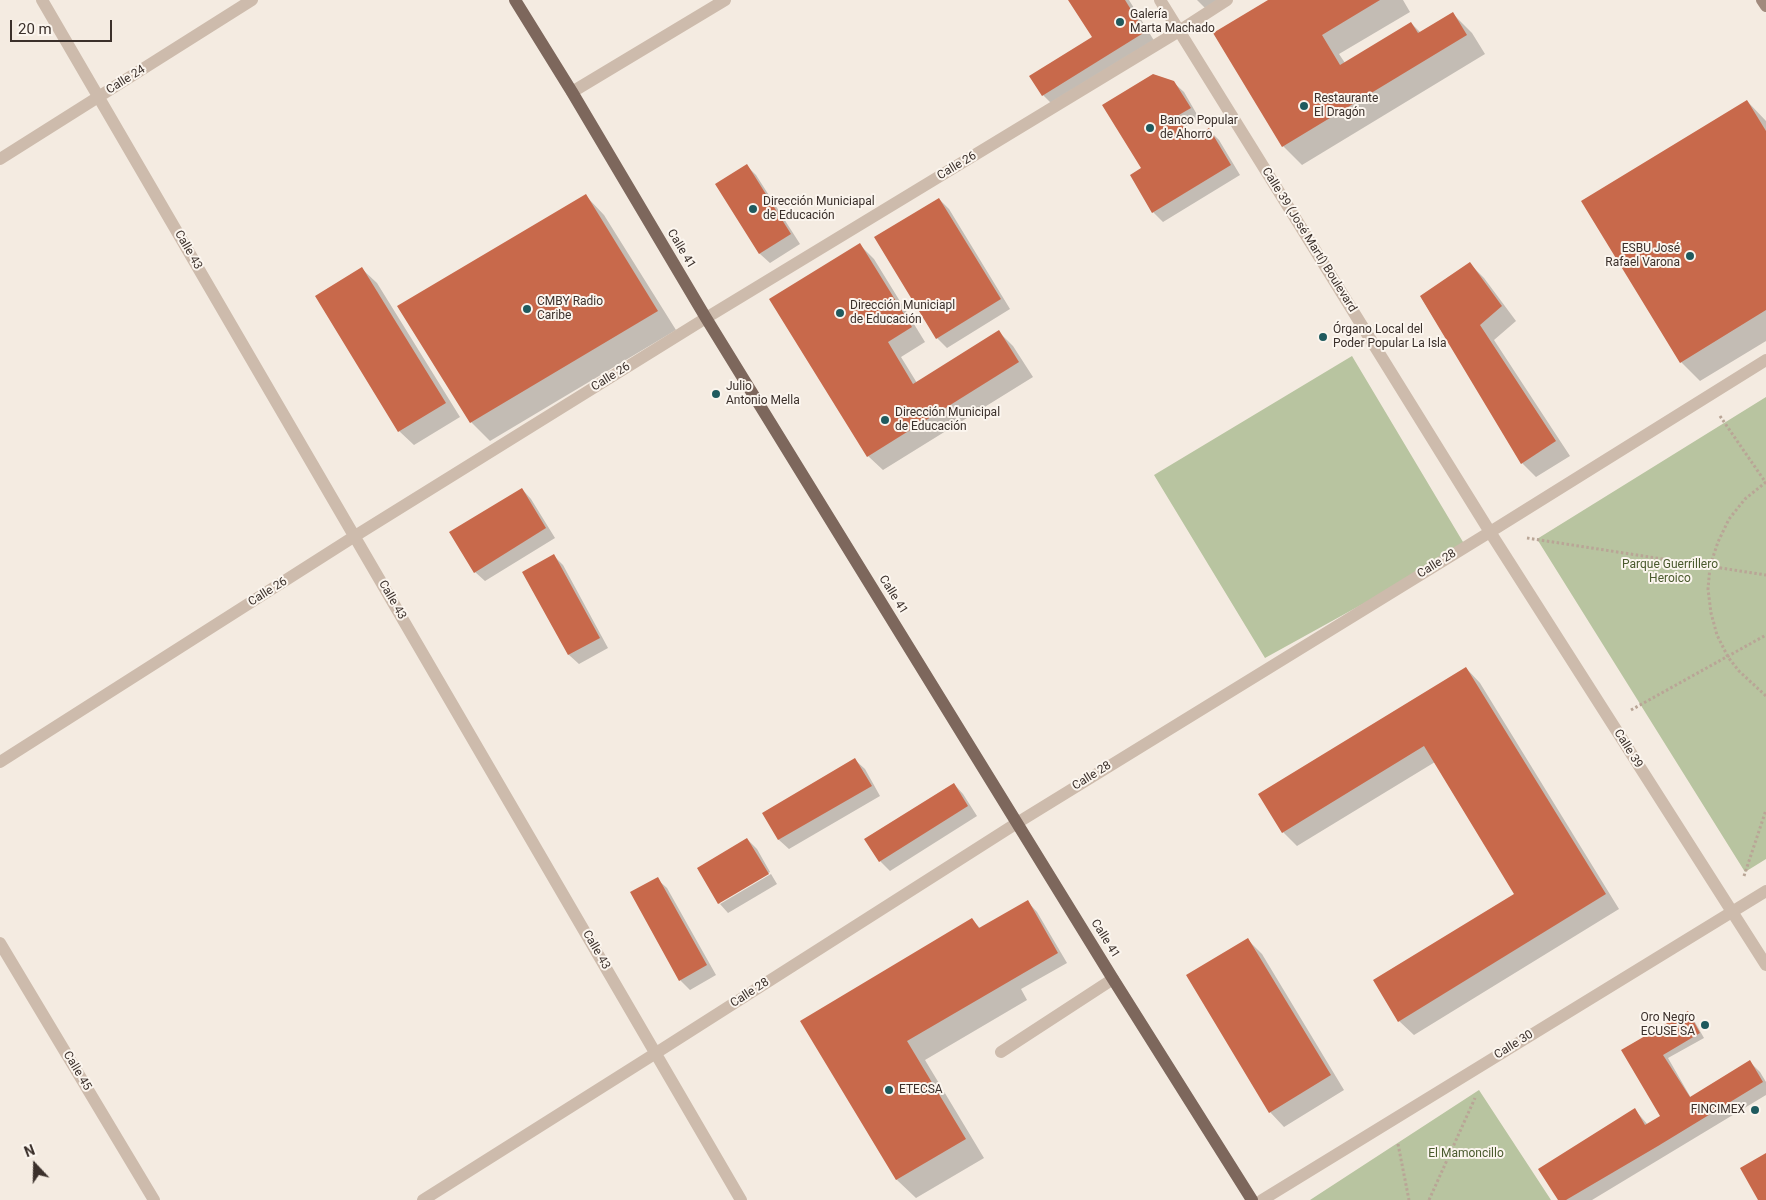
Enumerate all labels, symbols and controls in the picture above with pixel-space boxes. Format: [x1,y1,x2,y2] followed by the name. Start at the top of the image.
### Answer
[1130,8,1215,36] place label: Galería Marta Machado
[12,10,115,42] scale bar
[1114,16,1126,28] marker: Galería Marta Machado
[18,20,52,38] text: 20 m
[104,63,148,97] street label: Calle 24
[1314,92,1378,120] place label: Restaurante El Dragón
[1298,100,1310,112] marker: Restaurante El Dragón
[1160,114,1238,142] place label: Banco Popular de Ahorro
[1144,122,1156,134] marker: Banco Popular de Ahorro
[935,149,979,183] street label: Calle 26
[1258,165,1360,315] street label: Calle 39 (José Martí) Boulevard
[763,195,875,223] place label: Dirección Municiapal de Educación
[747,203,759,215] marker: Dirección Municiapal de Educación
[664,227,698,271] street label: Calle 41
[171,228,205,272] street label: Calle 43
[1605,242,1680,270] place label: ESBU José Rafael Varona
[1684,250,1696,262] marker: ESBU José Rafael Varona
[537,295,603,323] place label: CMBY Radio Caribe
[850,299,955,327] place label: Dirección Municiapl de Educación
[521,303,533,315] marker: CMBY Radio Caribe
[834,307,846,319] marker: Dirección Municiapl de Educación
[1333,323,1447,351] place label: Órgano Local del Poder Popular La Isla
[1317,331,1329,343] marker: Órgano Local del Poder Popular La Isla
[589,360,633,394] street label: Calle 26
[726,380,800,408] place label: Julio Antonio Mella
[710,388,722,400] marker: Julio Antonio Mella
[895,406,1000,434] place label: Dirección Municipal de Educación
[879,414,891,426] marker: Dirección Municipal de Educación
[1415,547,1459,581] street label: Calle 28
[1622,558,1718,586] park label: Parque Guerrillero Heroico
[876,573,910,617] street label: Calle 41
[246,575,290,609] street label: Calle 26
[375,578,409,622] street label: Calle 43
[1611,727,1645,771] street label: Calle 39
[1070,759,1114,793] street label: Calle 28
[1088,917,1122,961] street label: Calle 41
[579,928,613,972] street label: Calle 43
[728,975,772,1011] street label: Calle 28
[1641,1011,1695,1039] place label: Oro Negro ECUSE SA
[1699,1019,1711,1031] marker: Oro Negro ECUSE SA
[1492,1028,1536,1062] street label: Calle 30
[60,1049,94,1093] street label: Calle 45
[899,1083,943,1097] place label: ETECSA
[883,1084,895,1096] marker: ETECSA
[1691,1103,1745,1117] place label: FINCIMEX
[1749,1104,1761,1116] marker: FINCIMEX
[10,1140,60,1190] north arrow
[22,1142,37,1160] text: N
[1428,1147,1504,1161] park label: El Mamoncillo

